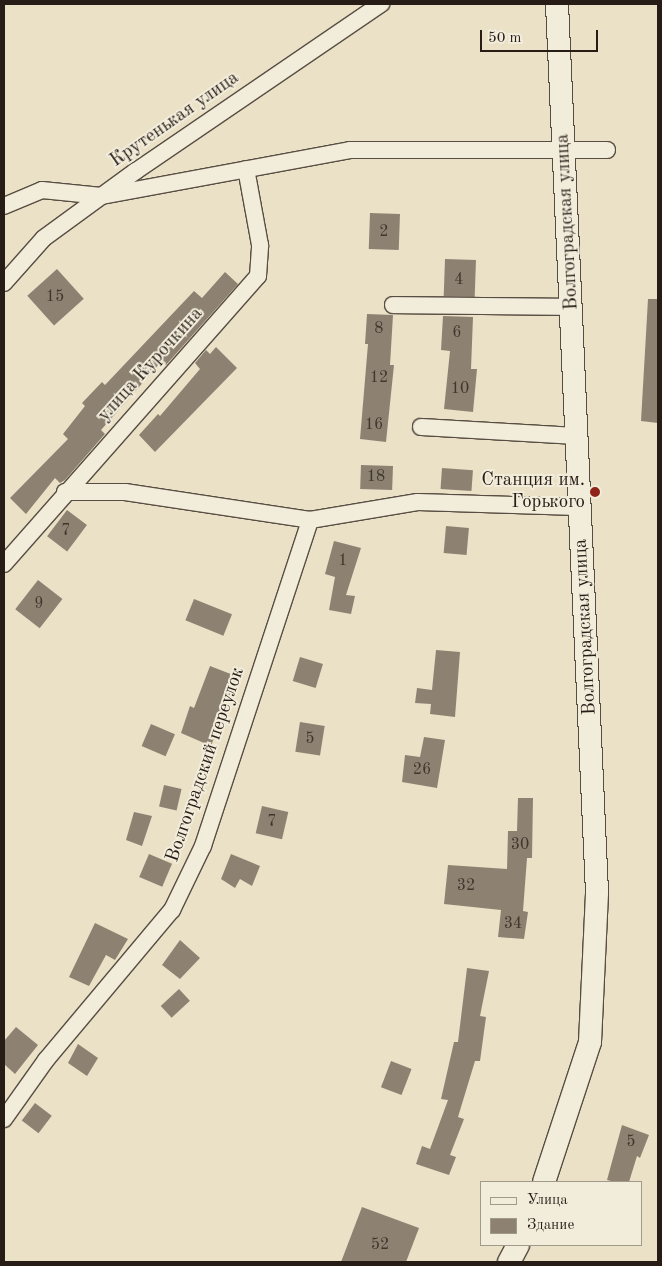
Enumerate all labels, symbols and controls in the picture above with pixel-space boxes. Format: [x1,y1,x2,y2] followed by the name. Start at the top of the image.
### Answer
[482,20,600,52] scale bar
[488,31,522,46] text: 50 m
[106,67,244,173] street label: Крутенькая улица
[552,133,584,311] street label: Волгоградская улица
[379,222,389,242] house number: 2
[454,270,464,290] house number: 4
[46,287,64,307] house number: 15
[94,303,208,427] street label: улица Курочкина
[374,319,384,339] house number: 8
[452,323,462,343] house number: 6
[370,368,388,388] house number: 12
[451,379,469,399] house number: 10
[365,415,383,435] house number: 16
[367,467,385,487] house number: 18
[481,470,585,514] place label: Станция им. Горького
[589,486,601,498] marker: Станция им. Горького
[61,521,71,541] house number: 7
[570,538,602,716] street label: Волгоградская улица
[338,551,348,571] house number: 1
[34,594,44,614] house number: 9
[162,665,250,865] street label: Волгоградский переулок
[305,729,315,749] house number: 5
[413,760,431,780] house number: 26
[267,812,277,832] house number: 7
[511,835,529,855] house number: 30
[457,876,475,896] house number: 32
[504,914,522,934] house number: 34
[626,1132,636,1152] house number: 5
[480,1181,642,1246] legend
[527,1193,568,1208] text: Улица
[527,1218,574,1233] text: Здание
[371,1235,389,1255] house number: 52

